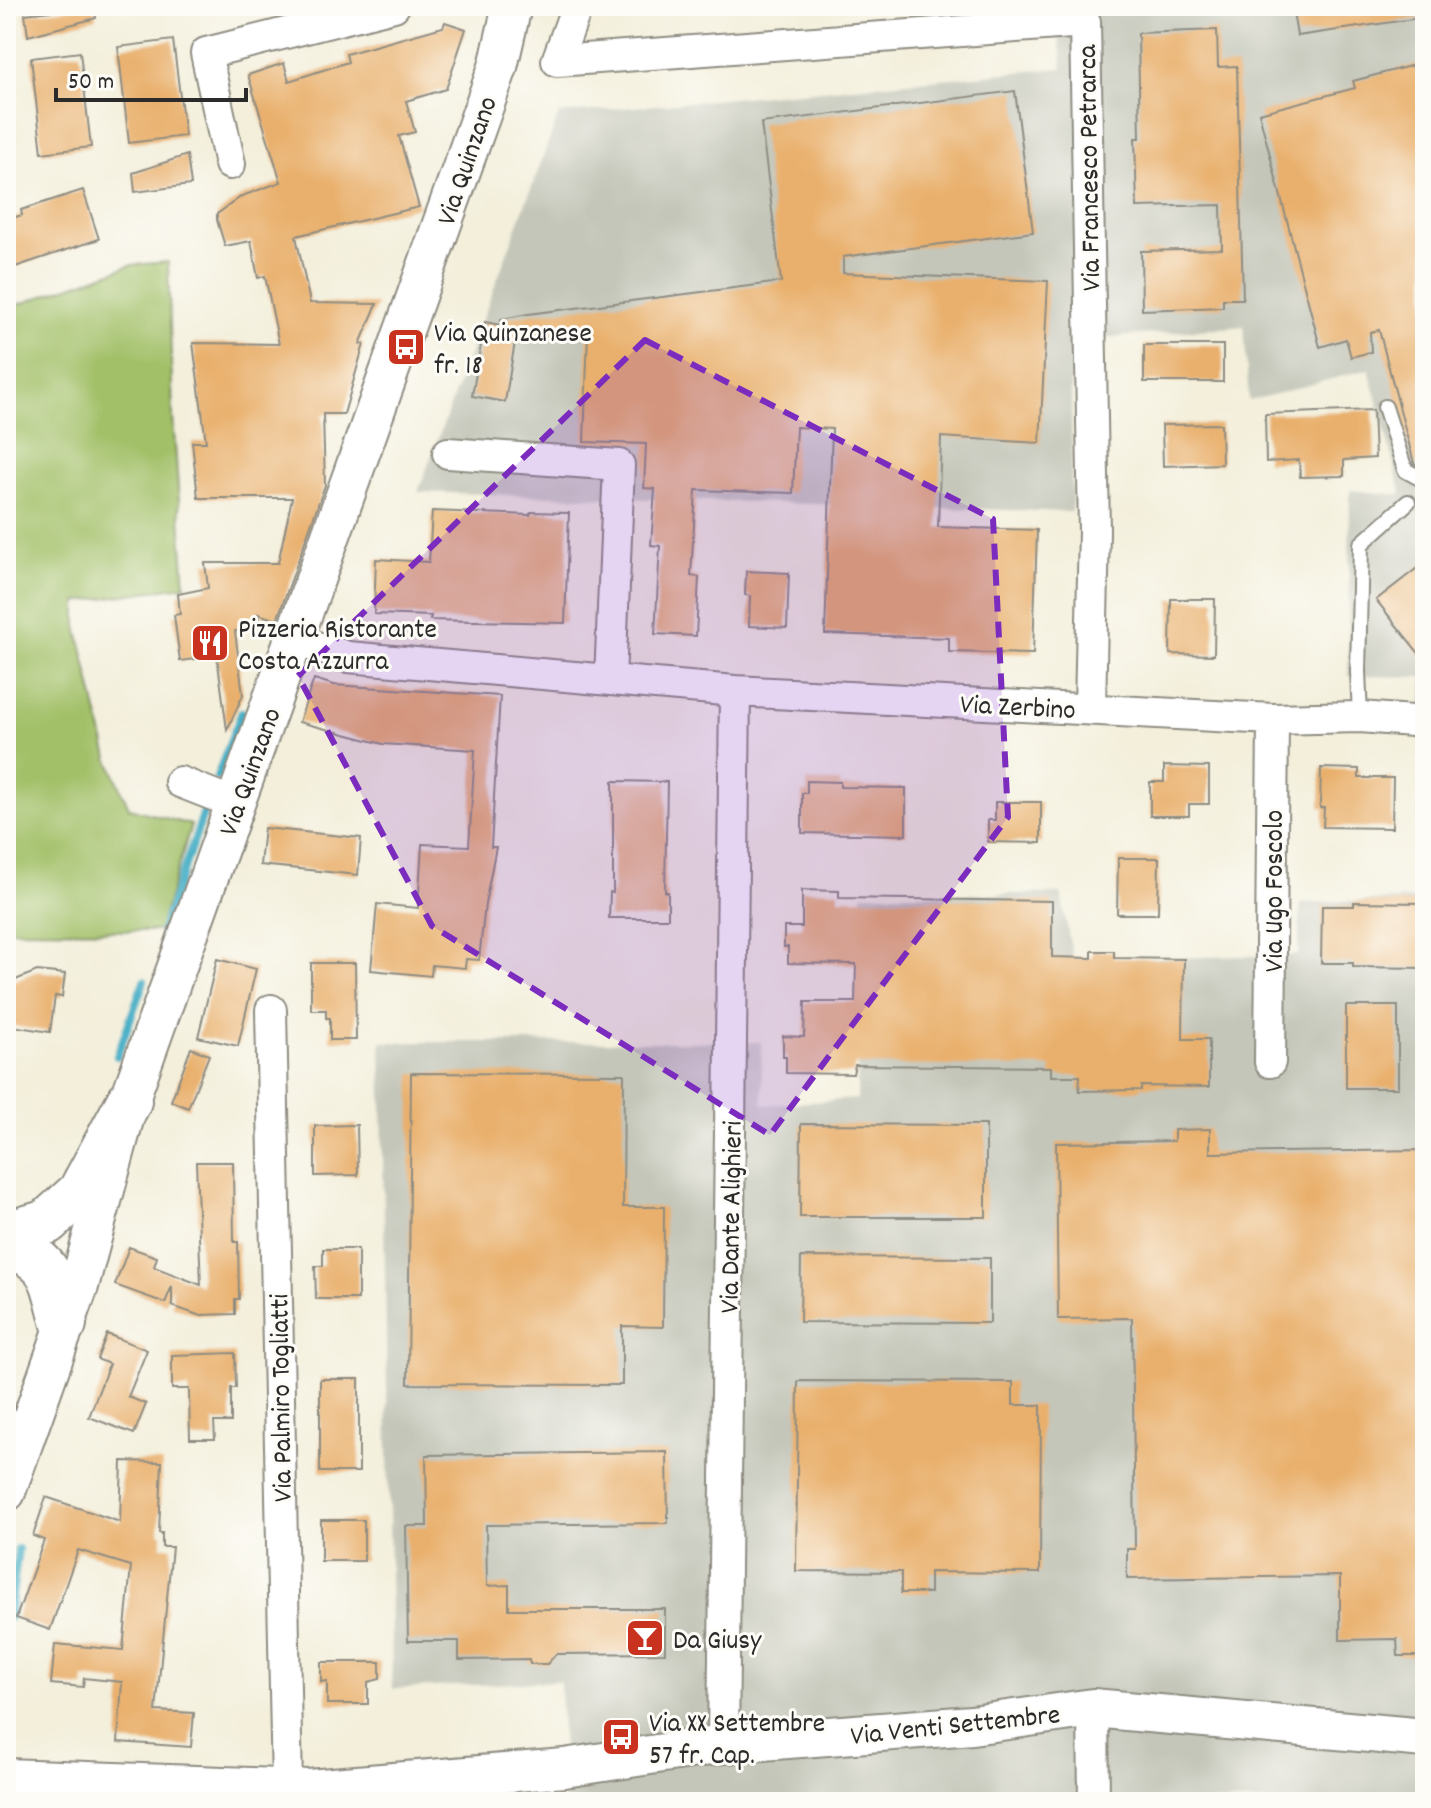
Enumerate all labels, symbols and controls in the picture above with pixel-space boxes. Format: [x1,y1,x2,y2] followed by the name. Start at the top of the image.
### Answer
[1070,44,1114,291] street label: Via Francesco Petrarca
[56,52,246,102] scale bar
[68,66,114,100] text: 50 m
[429,92,510,231] street label: Via Quinzano
[434,316,592,388] place label: Via Quinzanese fr. 18
[385,326,427,368] bus stop icon: Via Quinzanese fr. 18
[238,612,437,684] place label: Pizzeria Ristorante Costa Azzurra
[189,622,231,664] restaurant icon: Pizzeria Ristorante Costa Azzurra
[959,687,1077,733] street label: Via Zerbino
[211,703,294,842] street label: Via Quinzano
[1257,810,1297,972] street label: Via Ugo Foscolo
[712,1120,756,1314] street label: Via Dante Alighieri
[262,1293,306,1502] street label: Via Palmiro Togliatti
[624,1617,666,1659] bar icon: Da Giusy
[673,1623,762,1663] place label: Da Giusy
[849,1697,1062,1759] street label: Via Venti Settembre
[649,1706,825,1778] place label: Via XX Settembre 57 fr. Cap.
[600,1716,642,1758] bus stop icon: Via XX Settembre 57 fr. Cap.

